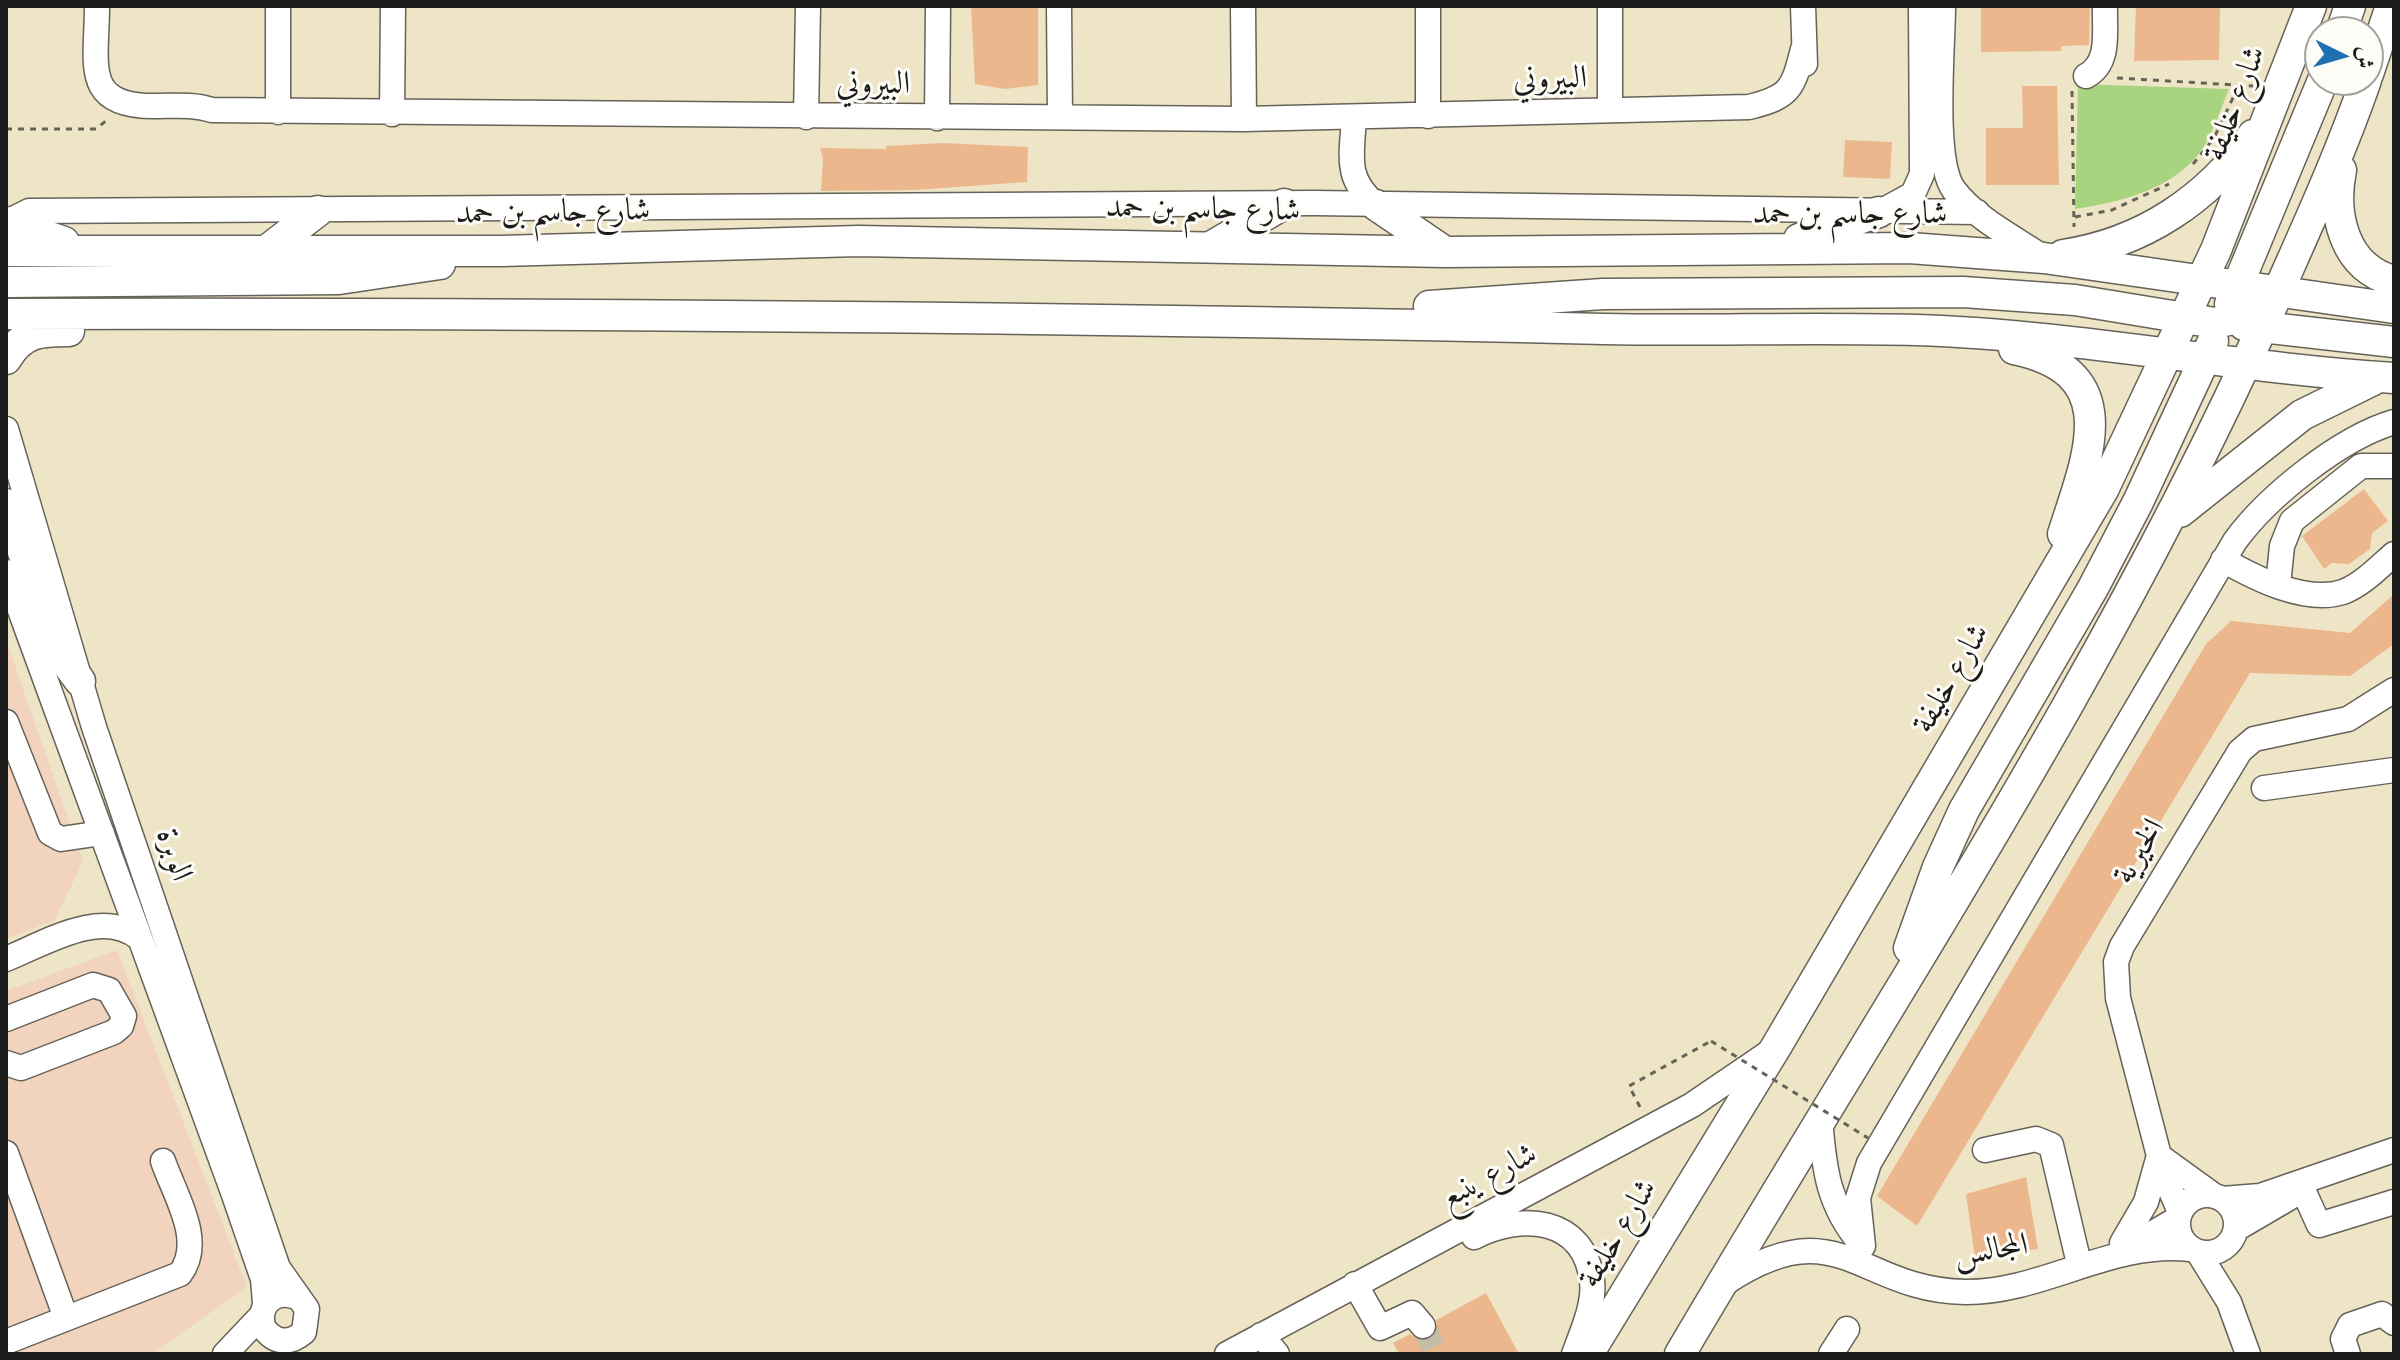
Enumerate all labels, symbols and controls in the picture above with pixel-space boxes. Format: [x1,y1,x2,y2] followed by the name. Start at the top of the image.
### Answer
[2304,16,2384,96] north arrow
[2197,41,2275,167] street label: شارع خليفة
[2349,46,2383,70] text: ش
[1512,60,1588,100] street label: البيروني
[836,66,910,104] street label: البيروني
[1105,189,1301,231] street label: شارع جاسم بن حمد
[455,192,651,234] street label: شارع جاسم بن حمد
[1753,196,1947,234] street label: شارع جاسم بن حمد
[1905,617,1999,741] street label: شارع خليفة
[2106,812,2174,892] street label: الخيرية
[146,824,200,886] street label: الوبرة
[1434,1136,1544,1218] street label: شارع ينبع
[1572,1173,1666,1295] street label: شارع خليفة
[1951,1226,2031,1276] street label: المجالس

